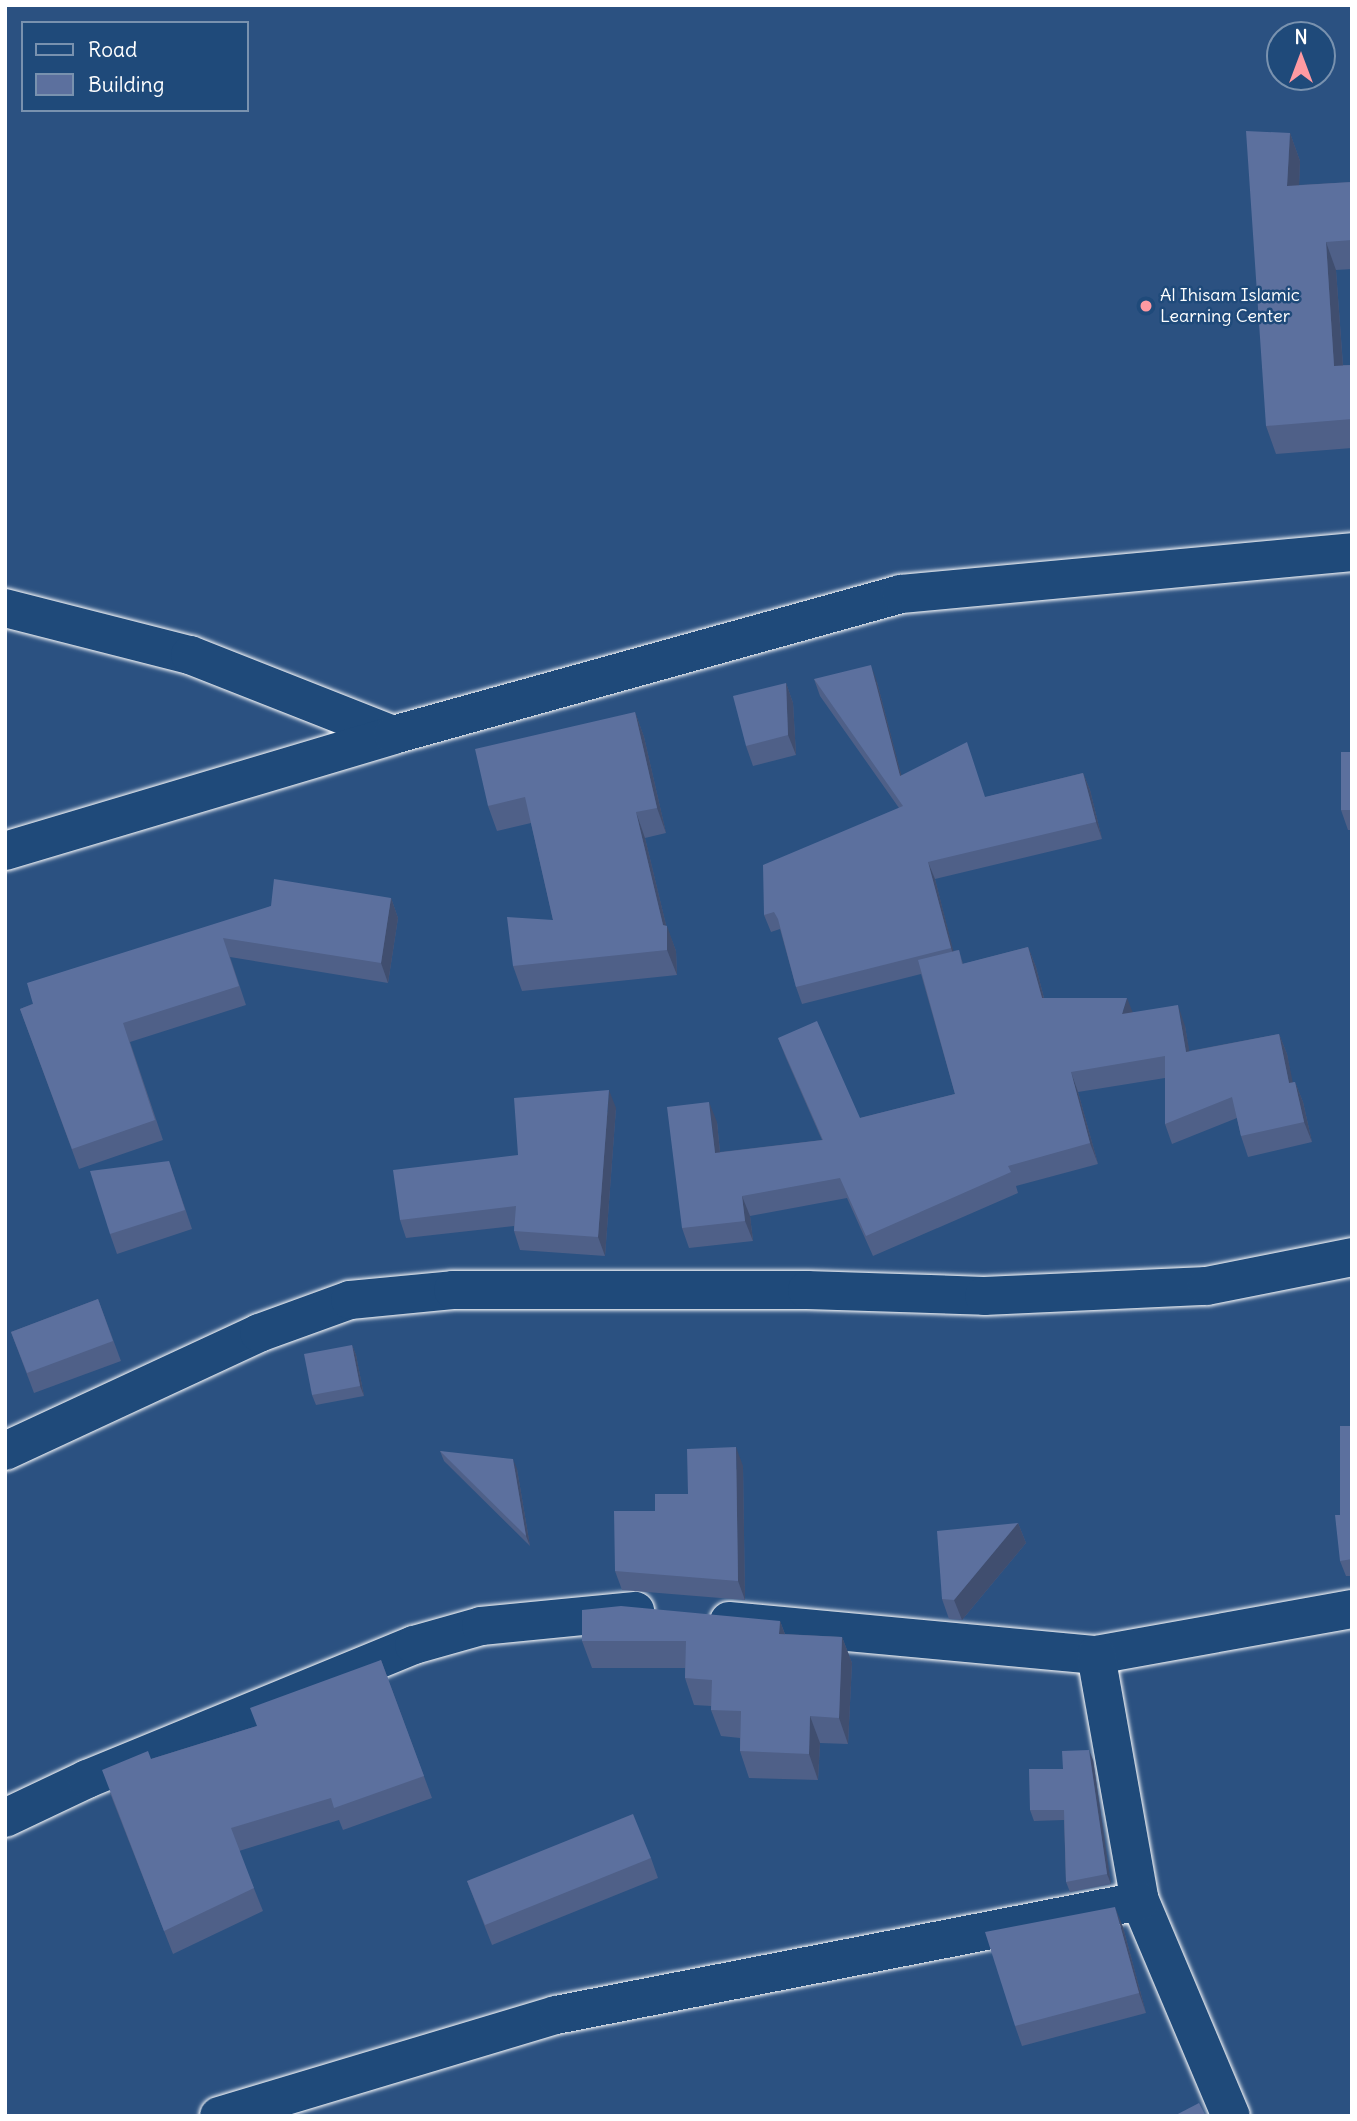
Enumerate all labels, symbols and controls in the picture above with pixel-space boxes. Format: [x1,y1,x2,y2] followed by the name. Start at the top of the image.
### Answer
[21,21,248,112] legend
[1266,21,1336,91] north arrow
[1294,25,1308,49] text: N
[88,36,137,63] text: Road
[88,71,164,98] text: Building
[1160,285,1300,328] place label: Al Ihisam Islamic Learning Center
[1138,298,1154,314] marker: Al Ihisam Islamic Learning Center

